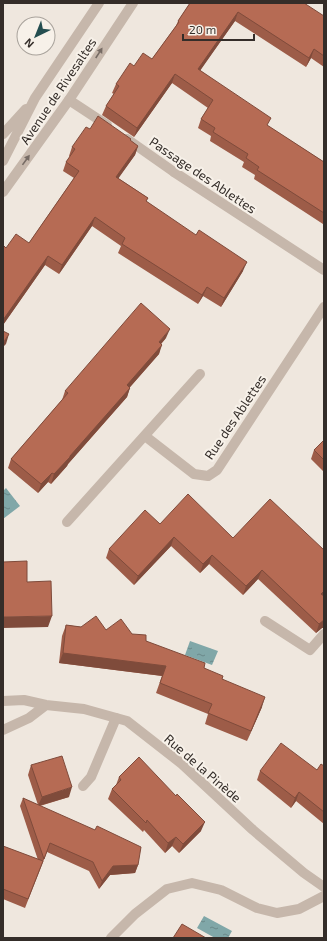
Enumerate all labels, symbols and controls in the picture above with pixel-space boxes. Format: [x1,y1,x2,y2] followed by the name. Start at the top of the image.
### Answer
[16,16,56,56] north arrow
[183,16,254,42] scale bar
[189,22,216,36] text: 20 m
[16,35,100,147] street label: Avenue de Rivesaltes
[21,36,36,51] text: N
[96,48,103,59] one-way arrow
[146,133,260,217] street label: Passage des Ablettes
[22,155,30,166] one-way arrow
[201,372,269,462] street label: Rue des Ablettes
[161,730,245,806] street label: Rue de la Pinède

